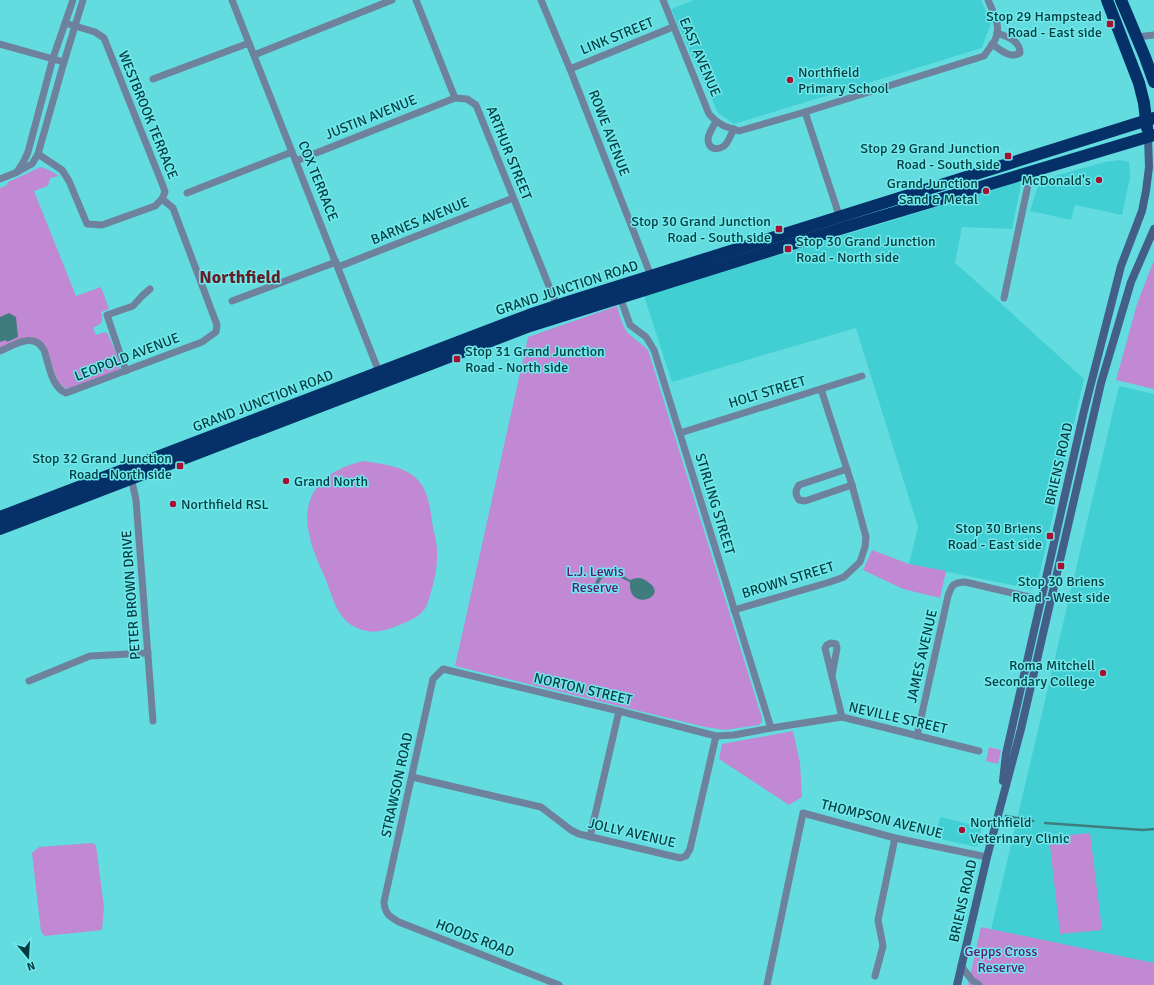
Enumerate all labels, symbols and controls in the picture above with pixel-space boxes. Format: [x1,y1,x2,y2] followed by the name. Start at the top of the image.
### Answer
[986,8,1102,41] place label: Stop 29 Hampstead Road - East side
[578,14,656,58] street label: LINK STREET
[676,15,724,99] street label: EAST AVENUE
[1105,19,1115,29] marker: Stop 29 Hampstead Road - East side
[114,48,182,182] street label: WESTBROOK TERRACE
[798,64,889,97] place label: Northfield Primary School
[785,75,795,85] marker: Northfield Primary School
[585,88,633,179] street label: ROWE AVENUE
[323,91,419,143] street label: JUSTIN AVENUE
[482,104,536,202] street label: ARTHUR STREET
[294,138,342,224] street label: COX TERRACE
[860,140,1000,173] place label: Stop 29 Grand Junction Road - South side
[1003,151,1013,161] marker: Stop 29 Grand Junction Road - South side
[1022,172,1091,189] place label: McDonald's
[887,175,978,208] place label: Grand Junction Sand & Metal
[1094,175,1104,185] marker: McDonald's
[981,186,991,196] marker: Grand Junction Sand & Metal
[368,194,472,248] street label: BARNES AVENUE
[631,213,771,246] place label: Stop 30 Grand Junction Road - South side
[774,224,784,234] marker: Stop 30 Grand Junction Road - South side
[796,233,936,266] place label: Stop 30 Grand Junction Road - North side
[783,244,793,254] marker: Stop 30 Grand Junction Road - North side
[494,257,640,319] street label: GRAND JUNCTION ROAD
[199,266,281,288] district label: Northfield
[72,329,182,385] street label: LEOPOLD AVENUE
[465,343,605,376] place label: Stop 31 Grand Junction Road - North side
[452,354,462,364] marker: Stop 31 Grand Junction Road - North side
[190,366,336,436] street label: GRAND JUNCTION ROAD
[726,372,808,412] street label: HOLT STREET
[1041,421,1077,507] street label: BRIENS ROAD
[32,450,172,483] place label: Stop 32 Grand Junction Road - North side
[692,451,739,557] street label: STIRLING STREET
[175,461,185,471] marker: Stop 32 Grand Junction Road - North side
[294,473,368,490] place label: Grand North
[281,476,291,486] marker: Grand North
[181,496,269,513] place label: Northfield RSL
[168,499,178,509] marker: Northfield RSL
[948,520,1042,553] place label: Stop 30 Briens Road - East side
[118,529,144,660] street label: PETER BROWN DRIVE
[1045,531,1055,541] marker: Stop 30 Briens Road - East side
[740,558,836,602] street label: BROWN STREET
[1056,561,1066,571] marker: Stop 30 Briens Road - West side
[566,563,624,596] park label: L.J. Lewis Reserve
[1012,573,1110,606] place label: Stop 30 Briens Road - West side
[903,608,941,704] street label: JAMES AVENUE
[984,657,1095,690] place label: Roma Mitchell Secondary College
[1098,668,1108,678] marker: Roma Mitchell Secondary College
[532,669,634,709] street label: NORTON STREET
[847,698,949,738] street label: NEVILLE STREET
[378,731,416,839] street label: STRAWSON ROAD
[819,796,945,842] street label: THOMPSON AVENUE
[970,814,1070,847] place label: Northfield Veterinary Clinic
[587,815,677,851] street label: JOLLY AVENUE
[957,825,967,835] marker: Northfield Veterinary Clinic
[945,858,981,944] street label: BRIENS ROAD
[433,915,517,961] street label: HOODS ROAD
[8,937,48,977] north arrow
[965,943,1037,976] park label: Gepps Cross Reserve
[25,959,37,973] text: N

